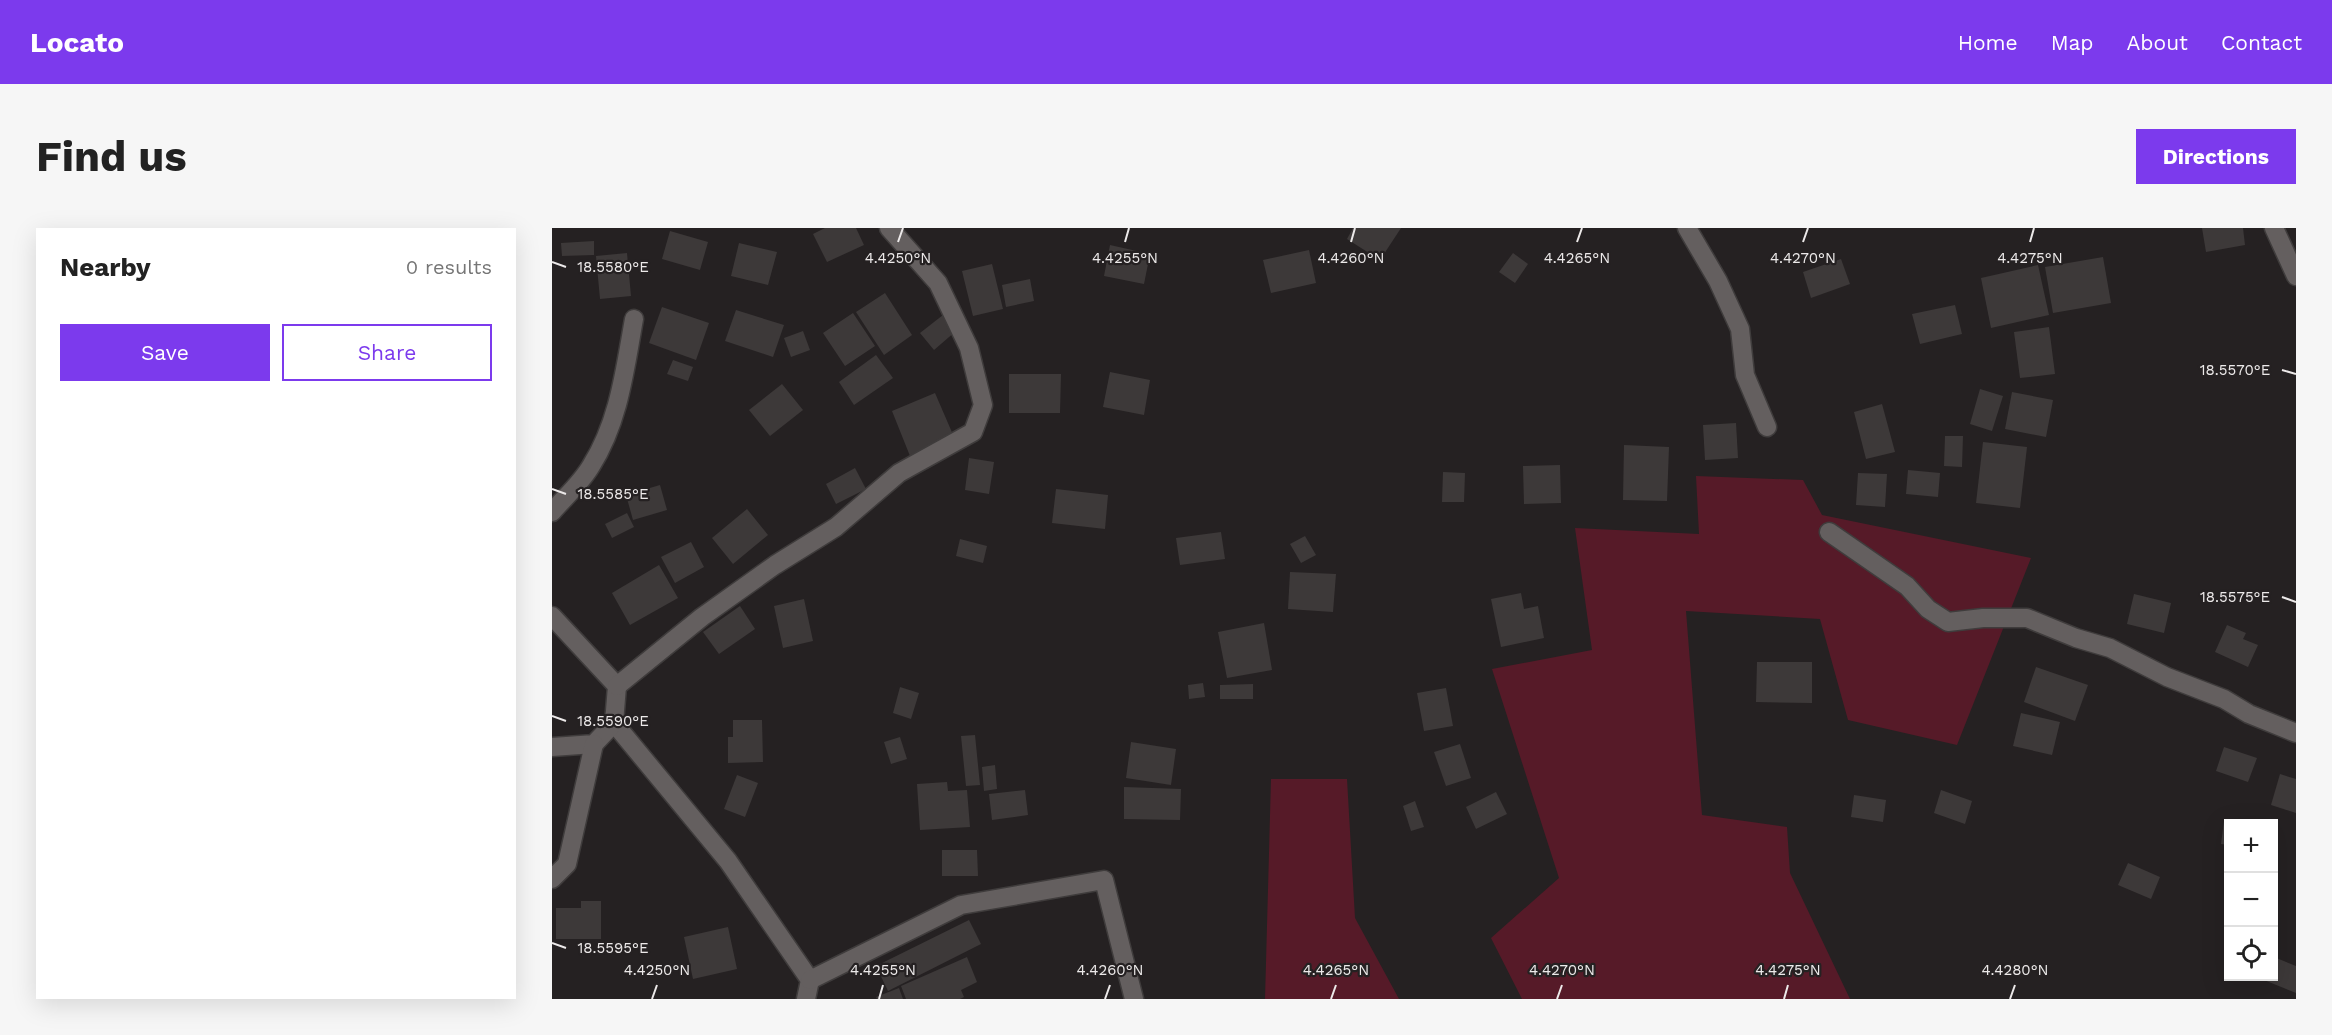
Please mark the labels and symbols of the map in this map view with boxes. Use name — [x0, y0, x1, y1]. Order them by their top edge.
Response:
text: 4.4250°N — [865, 249, 931, 267]
text: 4.4255°N — [1092, 249, 1158, 267]
text: 4.4260°N — [1317, 249, 1385, 267]
text: 4.4265°N — [1544, 249, 1610, 267]
text: 4.4270°N — [1770, 249, 1836, 267]
text: 4.4275°N — [1997, 249, 2063, 267]
text: 18.5580°E — [577, 258, 649, 276]
text: 18.5570°E — [2200, 361, 2270, 379]
text: 18.5585°E — [578, 485, 648, 503]
text: 18.5575°E — [2200, 588, 2270, 606]
text: 18.5590°E — [577, 712, 649, 730]
text: 18.5595°E — [578, 939, 649, 957]
text: 4.4250°N — [624, 961, 690, 979]
text: 4.4255°N — [850, 961, 916, 979]
text: 4.4260°N — [1076, 961, 1144, 979]
text: 4.4265°N — [1303, 961, 1369, 979]
text: 4.4270°N — [1529, 961, 1595, 979]
text: 4.4275°N — [1755, 961, 1821, 979]
text: 4.4280°N — [1981, 961, 2049, 979]

